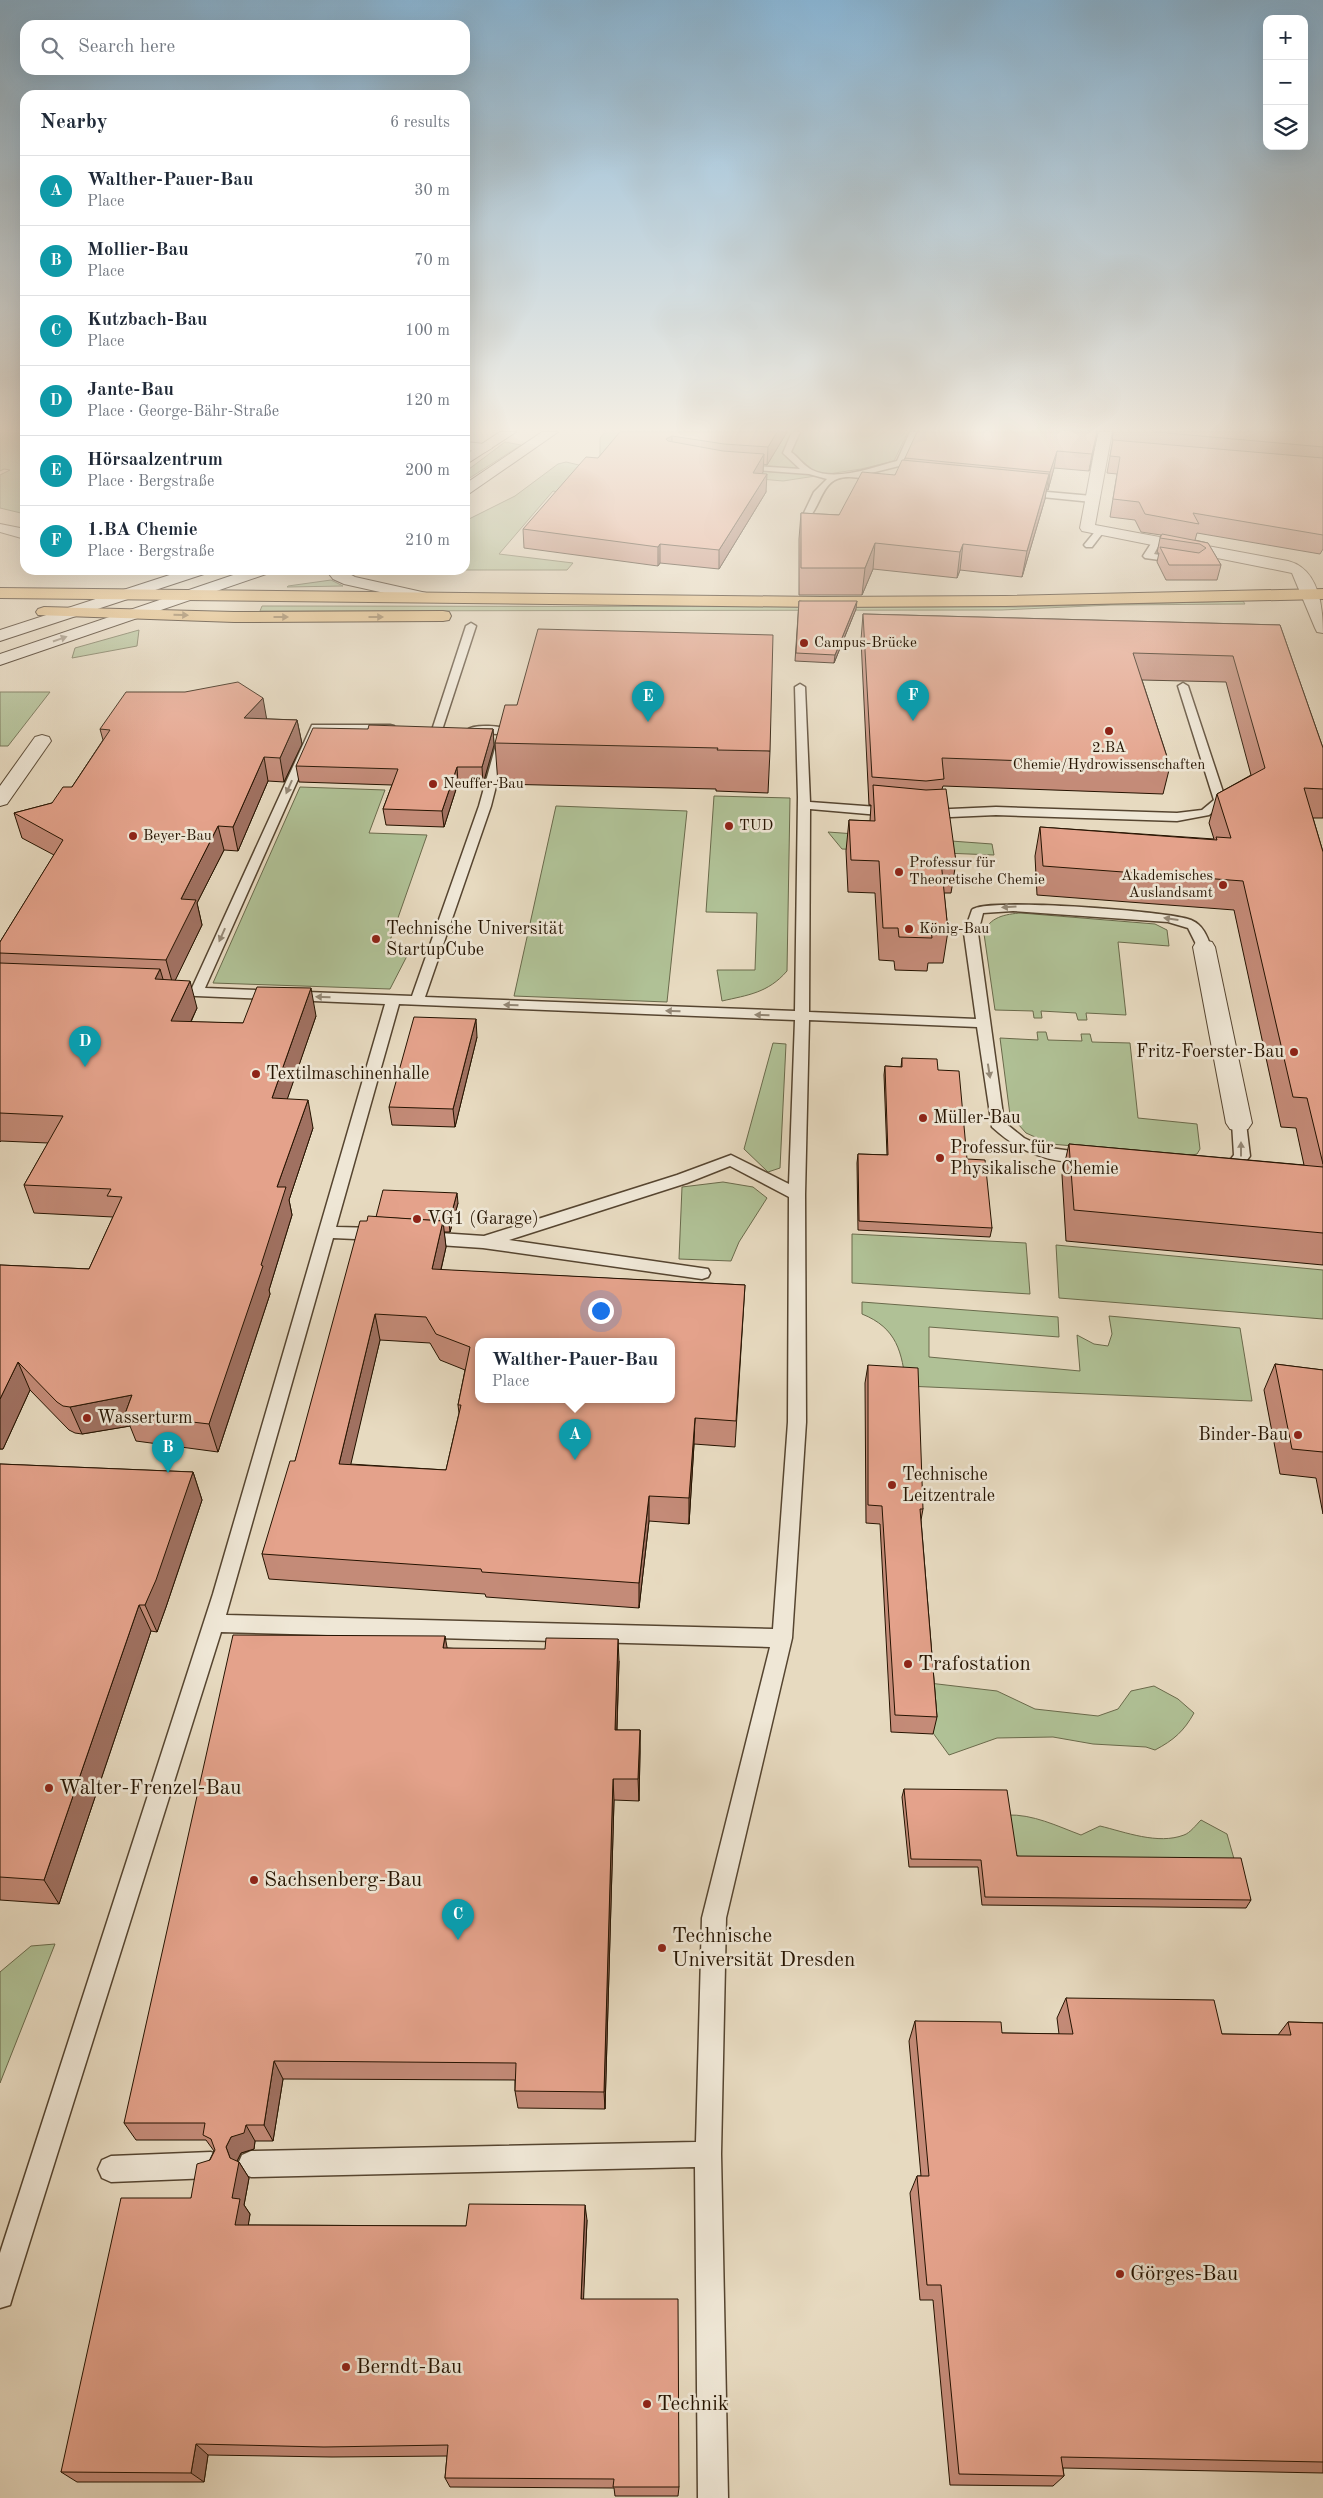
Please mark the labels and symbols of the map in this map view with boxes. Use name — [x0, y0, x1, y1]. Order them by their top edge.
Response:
one-way arrow — [173, 612, 189, 620]
one-way arrow — [273, 613, 289, 621]
one-way arrow — [368, 613, 384, 621]
one-way arrow — [53, 635, 68, 643]
place label: Campus-Brücke — [814, 636, 917, 651]
marker: Campus-Brücke — [798, 637, 810, 649]
pin: F — [897, 680, 929, 721]
pin: E — [632, 681, 664, 722]
marker: 2.BA Chemie/Hydrowissenschaften — [1103, 725, 1115, 737]
place label: 2.BA Chemie/Hydrowissenschaften — [1013, 741, 1205, 773]
place label: Neuffer-Bau — [443, 777, 524, 792]
marker: Neuffer-Bau — [427, 778, 439, 790]
one-way arrow — [284, 780, 292, 794]
place label: TUD — [739, 819, 773, 834]
marker: TUD — [723, 820, 735, 832]
place label: Beyer-Bau — [143, 829, 212, 844]
marker: Beyer-Bau — [127, 830, 139, 842]
place label: Professur für Theoretische Chemie — [909, 856, 1045, 888]
marker: Professur für Theoretische Chemie — [893, 866, 905, 878]
place label: Akademisches Auslandsamt — [1121, 869, 1213, 901]
marker: Akademisches Auslandsamt — [1217, 879, 1229, 891]
one-way arrow — [1001, 904, 1017, 912]
one-way arrow — [1163, 915, 1179, 923]
place label: Technische Universität StartupCube — [386, 920, 564, 959]
place label: König-Bau — [919, 922, 989, 937]
marker: König-Bau — [903, 923, 915, 935]
one-way arrow — [218, 928, 226, 942]
marker: Technische Universität StartupCube — [370, 933, 382, 945]
one-way arrow — [315, 993, 331, 1001]
one-way arrow — [502, 1000, 518, 1008]
one-way arrow — [665, 1007, 681, 1015]
one-way arrow — [754, 1010, 770, 1018]
pin: D — [69, 1026, 101, 1067]
place label: Fritz-Foerster-Bau — [1136, 1043, 1284, 1061]
marker: Fritz-Foerster-Bau — [1288, 1046, 1300, 1058]
one-way arrow — [985, 1063, 993, 1079]
place label: Textilmaschinenhalle — [266, 1065, 429, 1083]
marker: Textilmaschinenhalle — [250, 1068, 262, 1080]
place label: Müller-Bau — [933, 1109, 1021, 1127]
marker: Müller-Bau — [917, 1112, 929, 1124]
place label: Professur für Physikalische Chemie — [950, 1139, 1119, 1178]
one-way arrow — [1237, 1140, 1245, 1156]
marker: Professur für Physikalische Chemie — [934, 1152, 946, 1164]
place label: VG1 (Garage) — [427, 1209, 539, 1228]
marker: VG1 (Garage) — [411, 1213, 423, 1225]
your location — [588, 1298, 614, 1324]
place label: Wasserturm — [97, 1409, 193, 1427]
marker: Wasserturm — [81, 1412, 93, 1424]
pin: A — [559, 1419, 591, 1460]
place label: Binder-Bau — [1198, 1426, 1288, 1444]
marker: Binder-Bau — [1292, 1429, 1304, 1441]
pin: B — [152, 1432, 184, 1473]
place label: Technische Leitzentrale — [902, 1466, 995, 1505]
marker: Technische Leitzentrale — [886, 1479, 898, 1491]
place label: Trafostation — [918, 1654, 1031, 1675]
marker: Trafostation — [902, 1658, 914, 1670]
place label: Walter-Frenzel-Bau — [59, 1778, 241, 1799]
marker: Walter-Frenzel-Bau — [43, 1782, 55, 1794]
place label: Sachsenberg-Bau — [264, 1870, 422, 1891]
marker: Sachsenberg-Bau — [248, 1874, 260, 1886]
pin: C — [442, 1899, 474, 1940]
place label: Technische Universität Dresden — [672, 1926, 855, 1971]
marker: Technische Universität Dresden — [656, 1942, 668, 1954]
place label: Görges-Bau — [1130, 2264, 1238, 2285]
marker: Görges-Bau — [1114, 2268, 1126, 2280]
place label: Berndt-Bau — [356, 2357, 462, 2378]
marker: Berndt-Bau — [340, 2361, 352, 2373]
place label: Technik — [657, 2394, 729, 2415]
marker: Technik — [641, 2398, 653, 2410]

